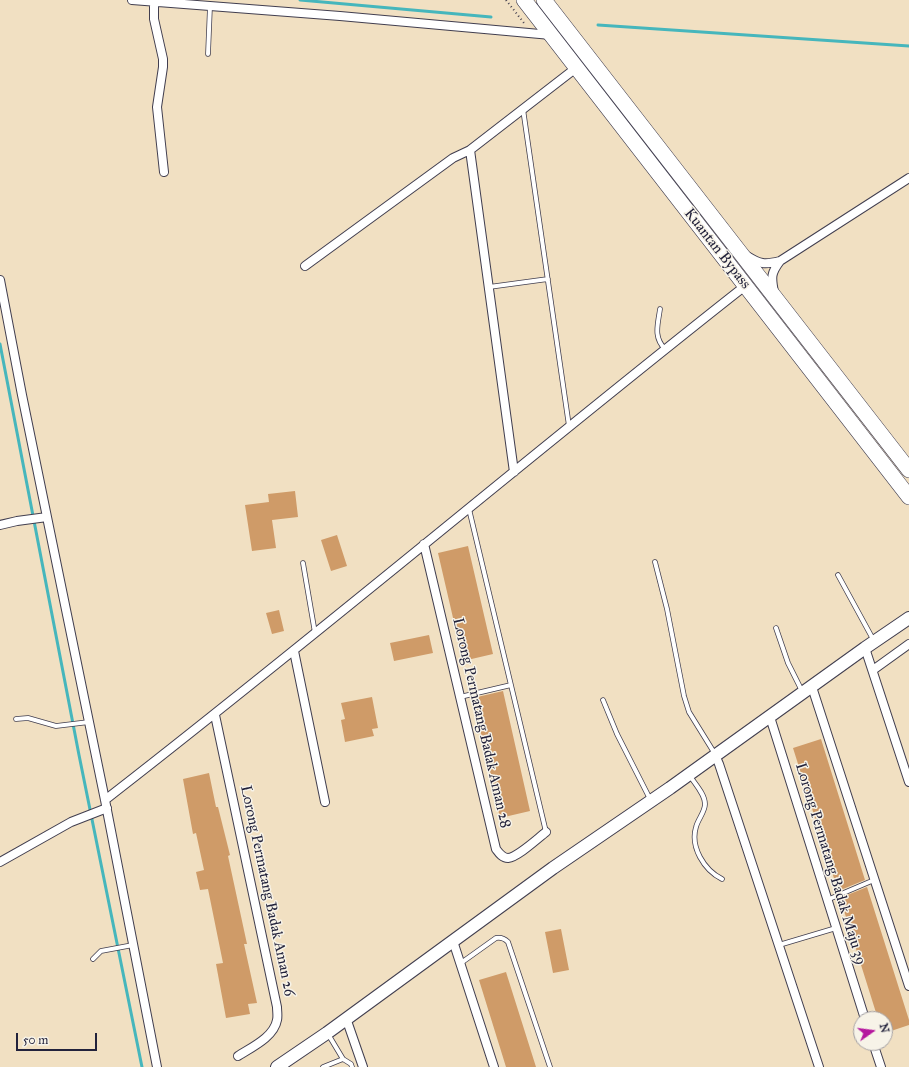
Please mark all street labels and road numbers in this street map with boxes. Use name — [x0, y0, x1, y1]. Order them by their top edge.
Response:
street label: Kuantan Bypass — [680, 205, 754, 293]
street label: Lorong Permatang Badak Aman 28 — [448, 616, 514, 830]
street label: Lorong Permatang Badak Maju 39 — [791, 761, 869, 967]
street label: Lorong Permatang Badak Aman 26 — [236, 784, 298, 998]

